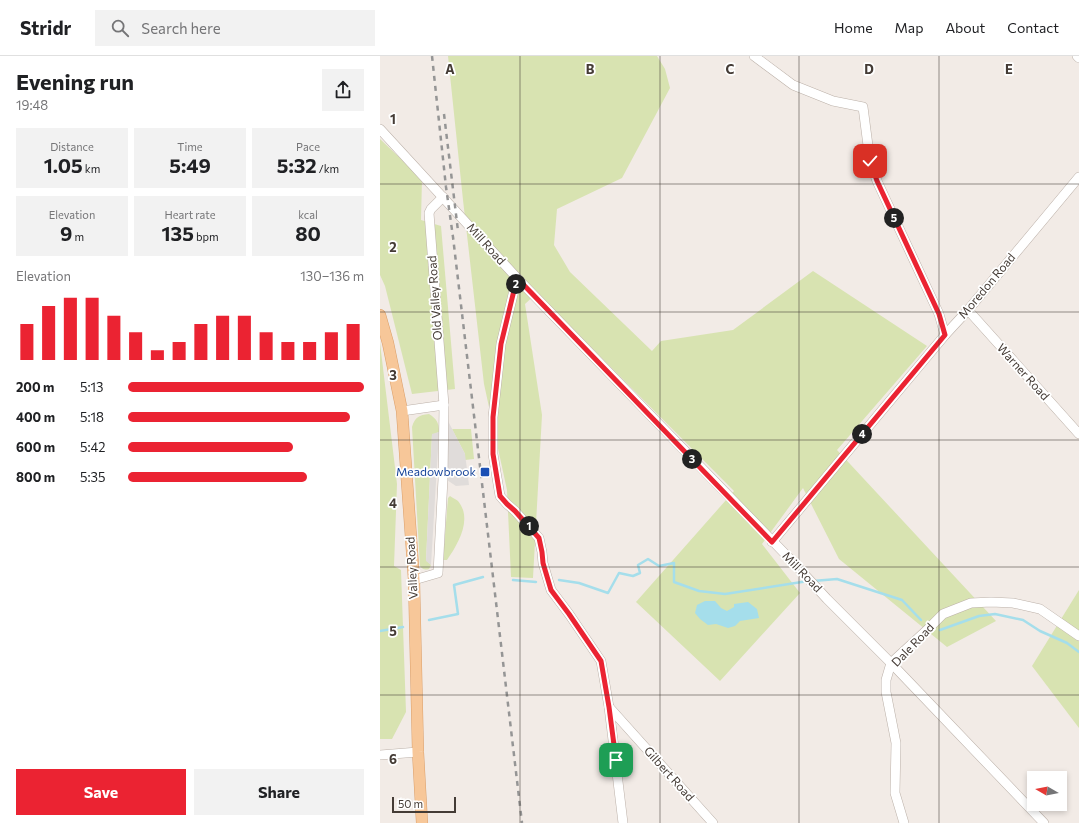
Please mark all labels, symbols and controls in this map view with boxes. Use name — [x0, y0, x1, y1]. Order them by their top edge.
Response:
search box — [95, 10, 375, 46]
text: Stridr — [20, 16, 71, 39]
icon: search — [109, 17, 131, 39]
text: Search here — [141, 19, 221, 37]
text: Home — [834, 19, 873, 36]
text: Map — [895, 19, 923, 36]
text: About — [945, 19, 985, 36]
text: Contact — [1007, 19, 1059, 36]
text: A — [445, 61, 455, 77]
text: B — [586, 61, 595, 77]
text: C — [726, 61, 735, 77]
text: D — [864, 61, 874, 77]
text: E — [1005, 61, 1013, 77]
text: Evening run — [16, 68, 134, 95]
button: share — [322, 69, 364, 111]
text: 19:48 — [16, 97, 48, 113]
text: 1 — [390, 111, 396, 127]
text: Distance — [50, 140, 94, 153]
text: Time — [177, 140, 203, 153]
text: Pace — [296, 140, 320, 153]
pin — [853, 144, 887, 178]
icon: check — [859, 150, 881, 172]
text: 1.05 — [44, 153, 83, 177]
text: 5:49 — [169, 153, 211, 177]
text: 5:32 — [277, 153, 317, 177]
text: km — [83, 162, 100, 175]
text: /km — [317, 162, 339, 175]
text: Elevation — [49, 208, 95, 221]
text: Heart rate — [164, 208, 216, 221]
text: kcal — [298, 208, 318, 221]
pin: 5 — [884, 208, 904, 228]
text: 5 — [891, 211, 897, 224]
street label: Mill Road — [464, 220, 509, 267]
text: 9 — [60, 221, 72, 245]
text: 135 — [161, 221, 194, 245]
text: 80 — [295, 221, 321, 245]
text: m — [72, 230, 84, 243]
text: bpm — [194, 230, 219, 243]
text: 2 — [389, 239, 397, 255]
street label: Moredon Road — [955, 250, 1018, 321]
street label: Old Valley Road — [424, 255, 444, 341]
text: Elevation — [16, 268, 71, 284]
text: 130–136 m — [300, 268, 364, 284]
pin: 2 — [506, 274, 526, 294]
text: 2 — [513, 277, 519, 290]
street label: Warner Road — [995, 340, 1053, 402]
text: 3 — [389, 367, 397, 383]
text: 200 m — [16, 379, 54, 395]
text: 5:13 — [80, 379, 104, 395]
text: 400 m — [16, 409, 55, 425]
text: 5:18 — [80, 409, 104, 425]
pin: 4 — [852, 424, 872, 444]
text: 4 — [859, 427, 865, 440]
text: 600 m — [16, 439, 55, 455]
text: 5:42 — [80, 439, 105, 455]
pin: 3 — [682, 449, 702, 469]
text: 3 — [689, 452, 695, 465]
place label: Meadowbrook — [396, 464, 476, 478]
marker: Meadowbrook — [479, 466, 491, 478]
text: 800 m — [16, 469, 55, 485]
text: 5:35 — [80, 469, 105, 485]
text: 4 — [389, 495, 397, 511]
pin: 1 — [519, 516, 539, 536]
text: 1 — [527, 519, 531, 532]
street label: Valley Road — [402, 536, 420, 600]
street label: Mill Road — [780, 548, 826, 595]
street label: Dale Road — [888, 620, 936, 669]
text: 5 — [389, 623, 397, 639]
pin — [599, 743, 633, 777]
street label: Gilbert Road — [642, 743, 698, 803]
icon: arrive — [605, 749, 627, 771]
text: 6 — [389, 751, 397, 767]
button: Save — [16, 769, 186, 815]
button: Share — [194, 769, 364, 815]
north arrow — [1027, 771, 1067, 811]
map controls — [1027, 771, 1067, 811]
scale bar — [392, 795, 456, 814]
text: 50 m — [398, 797, 423, 810]

